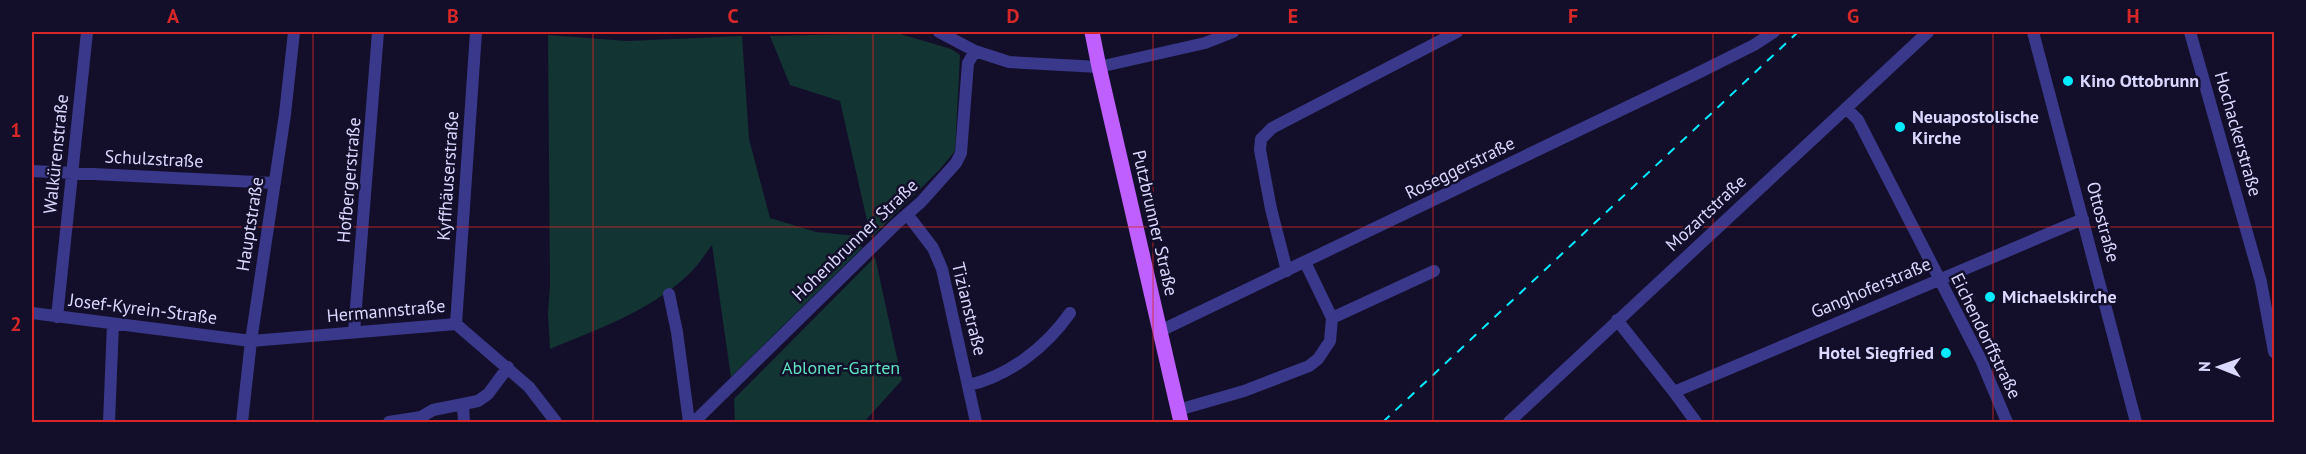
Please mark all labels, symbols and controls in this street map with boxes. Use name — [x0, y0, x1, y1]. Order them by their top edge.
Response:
text: A — [167, 3, 180, 29]
text: B — [447, 3, 459, 29]
text: C — [727, 3, 739, 29]
text: D — [1007, 3, 1020, 29]
text: E — [1288, 3, 1298, 29]
text: F — [1568, 3, 1578, 29]
text: G — [1847, 3, 1859, 29]
text: H — [2126, 3, 2140, 29]
place label: Kino Ottobrunn — [2080, 69, 2199, 92]
street label: Hochackerstraße — [2210, 69, 2267, 199]
marker: Kino Ottobrunn — [2061, 74, 2075, 88]
street label: Walkürenstraße — [38, 93, 73, 215]
place label: Neuapostolische Kirche — [1912, 105, 2039, 149]
street label: Kyffhäuserstraße — [432, 110, 463, 241]
street label: Hofbergerstraße — [332, 116, 365, 244]
text: 1 — [10, 117, 22, 143]
marker: Neuapostolische Kirche — [1893, 120, 1907, 134]
street label: Roseggerstraße — [1401, 131, 1518, 204]
street label: Schulzstraße — [104, 144, 204, 173]
street label: Putzbrunner Straße — [1128, 148, 1183, 298]
street label: Mozartstraße — [1661, 169, 1751, 256]
street label: Hohenbrunner Straße — [787, 174, 922, 306]
street label: Hauptstraße — [231, 175, 268, 273]
street label: Ottostraße — [2082, 179, 2125, 265]
street label: Ganghoferstraße — [1807, 252, 1934, 323]
street label: Tizianstraße — [947, 260, 992, 358]
street label: Eichendorffstraße — [1946, 269, 2027, 402]
place label: Michaelskirche — [2002, 285, 2117, 308]
street label: Josef-Kyrein-Straße — [67, 288, 218, 329]
marker: Michaelskirche — [1983, 290, 1997, 304]
street label: Hermannstraße — [326, 294, 446, 327]
text: 2 — [10, 311, 22, 337]
north arrow — [2189, 337, 2249, 397]
place label: Hotel Siegfried — [1819, 341, 1934, 364]
marker: Hotel Siegfried — [1939, 346, 1953, 360]
park label: Abloner-Garten — [782, 356, 900, 379]
text: N — [2194, 361, 2214, 372]

